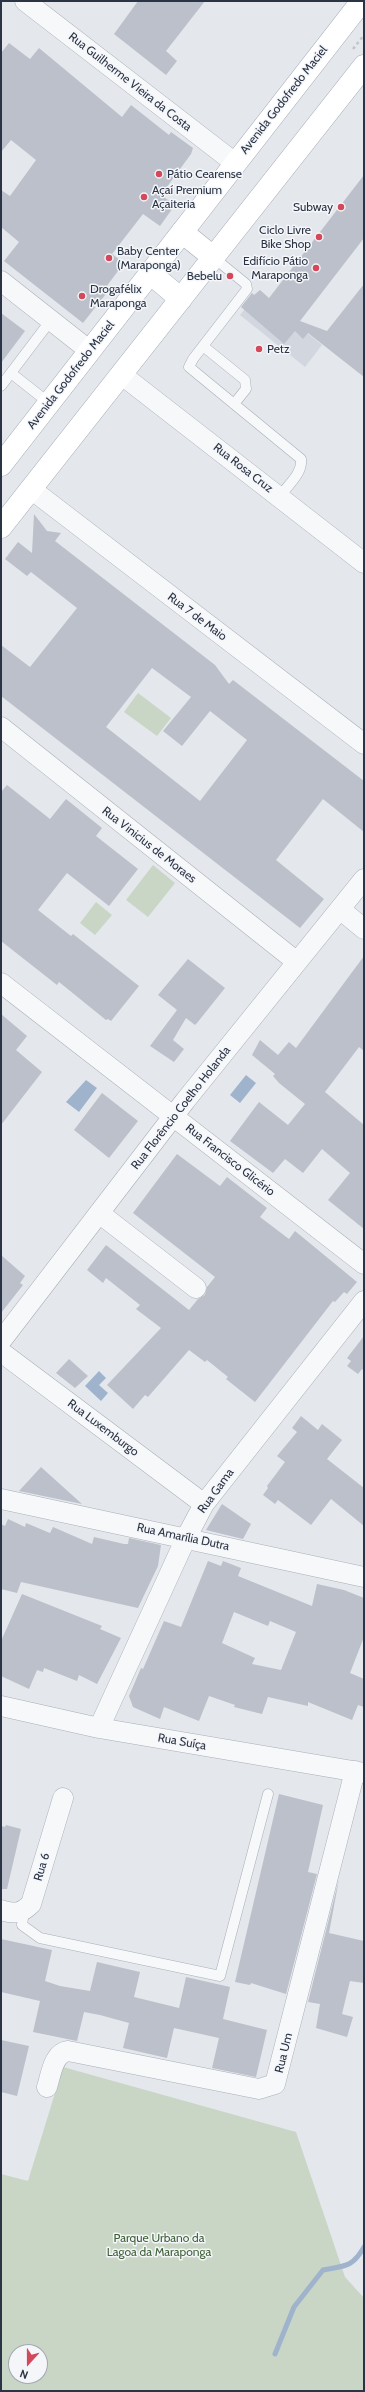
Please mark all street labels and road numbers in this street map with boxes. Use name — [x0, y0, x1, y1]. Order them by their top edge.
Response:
street label: Rua Guilherme Vieira da Costa — [66, 29, 194, 135]
street label: Avenida Godofredo Maciel — [237, 43, 331, 157]
street label: Avenida Godofredo Maciel — [24, 318, 118, 432]
street label: Rua Rosa Cruz — [210, 440, 276, 496]
street label: Rua 7 de Maio — [164, 590, 230, 644]
street label: Rua Vinicius de Moraes — [99, 804, 199, 886]
street label: Rua Florêncio Coelho Holanda — [128, 1043, 234, 1173]
street label: Rua Francisco Glicério — [183, 1121, 277, 1199]
street label: Rua Luxemburgo — [65, 1397, 141, 1459]
street label: Rua Gama — [195, 1466, 237, 1516]
street label: Rua Amarília Dutra — [135, 1520, 231, 1554]
street label: Rua Suíça — [157, 1731, 207, 1753]
street label: Rua 6 — [31, 1851, 53, 1883]
street label: Rua Um — [272, 2031, 296, 2075]

